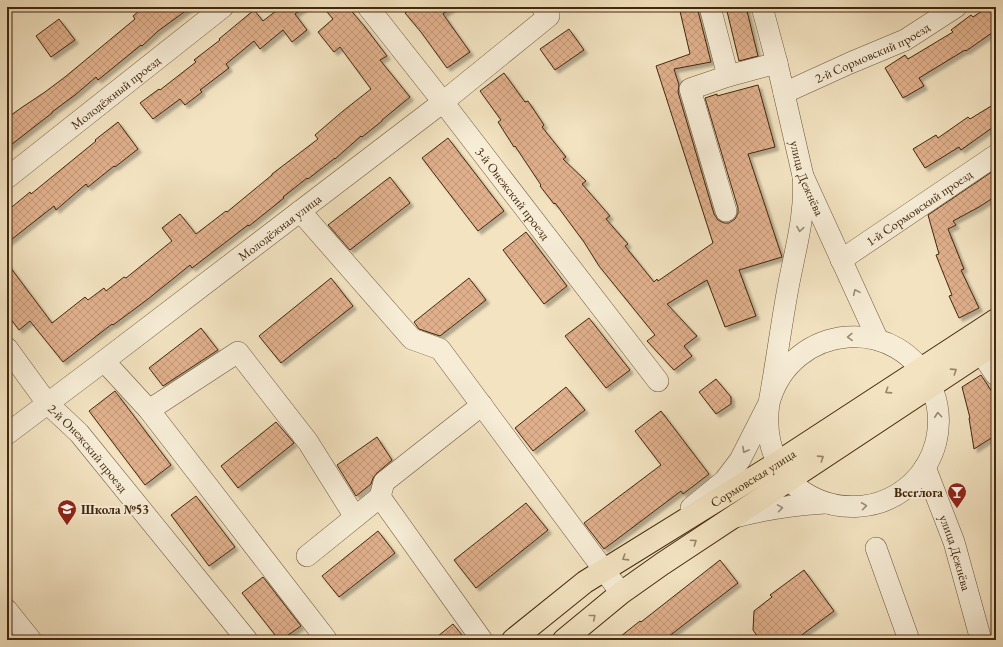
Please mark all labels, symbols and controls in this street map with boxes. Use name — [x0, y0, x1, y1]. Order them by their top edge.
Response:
street label: 2-й Сормовский проезд — [812, 18, 933, 86]
street label: Молодёжный проезд — [67, 52, 164, 133]
street label: улица Дежнёва — [787, 139, 829, 219]
street label: 3-й Онежский проезд — [472, 143, 554, 243]
street label: 1-й Сормовский проезд — [862, 165, 975, 249]
street label: Молодёжная улица — [234, 189, 325, 264]
one-way arrow — [796, 226, 805, 232]
one-way arrow — [853, 289, 861, 297]
one-way arrow — [847, 333, 853, 341]
one-way arrow — [950, 368, 957, 376]
one-way arrow — [886, 386, 893, 393]
street label: 2-й Онежский проезд — [44, 400, 132, 496]
one-way arrow — [933, 412, 942, 418]
street label: Сормовская улица — [707, 444, 799, 511]
one-way arrow — [742, 446, 749, 453]
one-way arrow — [817, 456, 824, 463]
bar icon: Beerлога — [946, 481, 968, 509]
place label: Beerлога — [894, 484, 943, 501]
school or university icon: Школа №53 — [56, 498, 78, 526]
place label: Школа №53 — [81, 501, 149, 518]
one-way arrow — [861, 502, 867, 511]
one-way arrow — [777, 504, 783, 513]
street label: улица Дежнёва — [936, 512, 976, 593]
one-way arrow — [690, 539, 697, 547]
one-way arrow — [622, 553, 629, 560]
one-way arrow — [588, 614, 595, 621]

